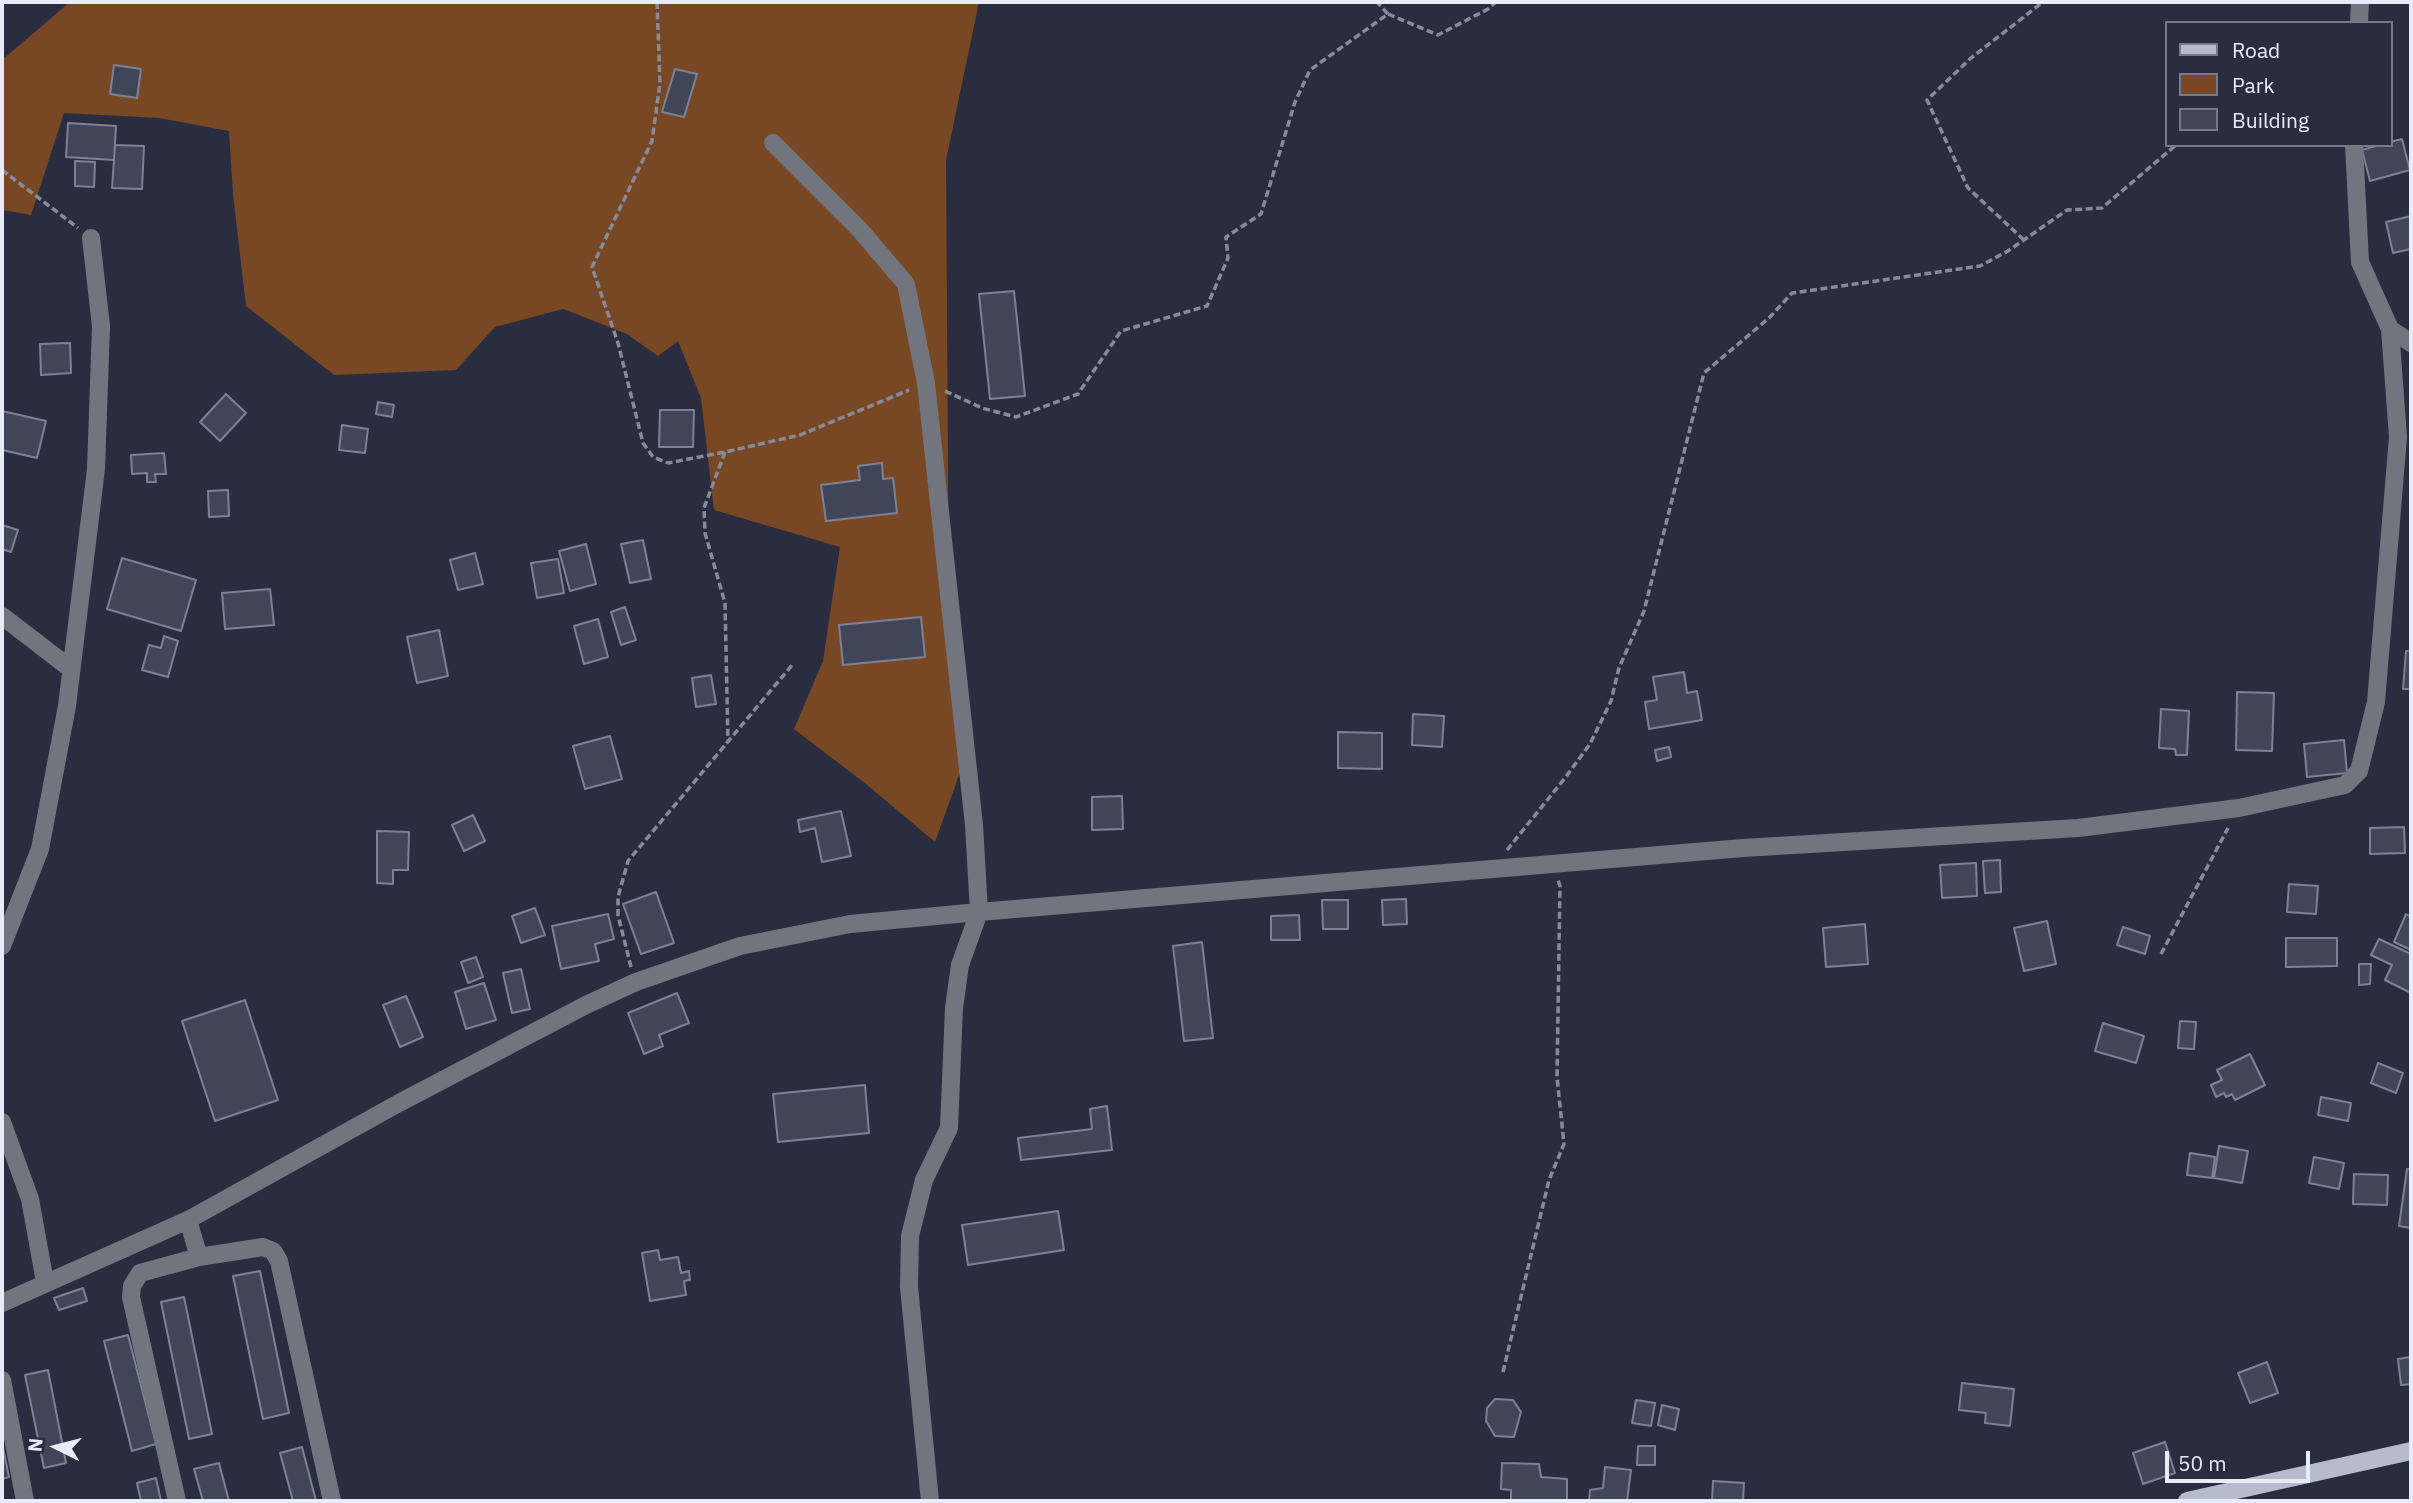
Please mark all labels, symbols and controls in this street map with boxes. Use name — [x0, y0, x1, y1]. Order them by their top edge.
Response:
legend — [2164, 21, 2392, 147]
text: Road — [2232, 36, 2280, 64]
text: Park — [2232, 71, 2275, 99]
text: Building — [2232, 106, 2309, 134]
north arrow — [21, 1412, 91, 1482]
scale bar — [2168, 1436, 2313, 1480]
text: N — [22, 1437, 48, 1453]
text: 50 m — [2178, 1449, 2227, 1477]

